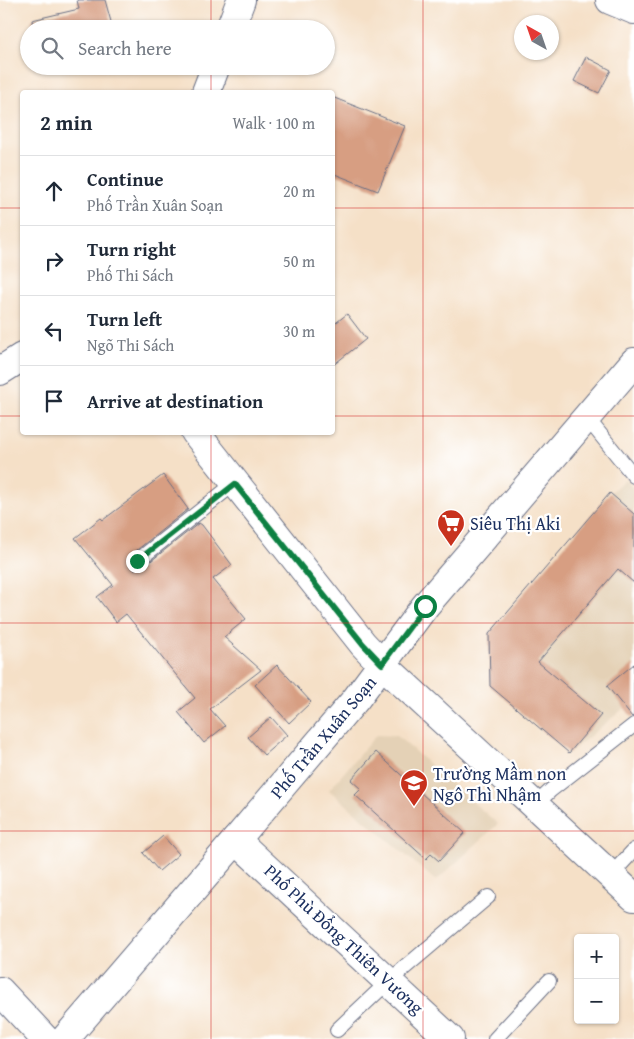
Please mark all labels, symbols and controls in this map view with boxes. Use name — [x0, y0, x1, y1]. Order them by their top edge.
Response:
north arrow — [514, 15, 559, 60]
search box — [20, 20, 335, 75]
icon: search — [38, 34, 66, 62]
text: Search here — [78, 34, 172, 62]
text: 2 min — [40, 107, 92, 138]
text: Walk · 100 m — [232, 111, 315, 135]
text: Continue — [87, 165, 164, 193]
icon: ahead — [40, 177, 68, 205]
text: 20 m — [283, 179, 315, 203]
text: Phố Trần Xuân Soạn — [87, 193, 223, 217]
text: Turn right — [87, 235, 176, 263]
icon: right — [40, 247, 68, 275]
text: 50 m — [283, 249, 315, 273]
text: Phố Thi Sách — [87, 263, 173, 287]
text: Turn left — [87, 305, 162, 333]
icon: left — [40, 317, 68, 345]
text: 30 m — [283, 319, 315, 343]
text: Ngõ Thi Sách — [87, 333, 174, 357]
icon: arrive — [40, 387, 68, 415]
text: Arrive at destination — [87, 387, 263, 415]
supermarket icon: Siêu Thị Aki — [436, 508, 466, 547]
place label: Siêu Thị Aki — [470, 510, 560, 537]
route end — [126, 550, 149, 573]
route start — [414, 595, 437, 618]
street label: Phố Trần Xuân Soạn — [263, 670, 383, 804]
place label: Trường Mầm non Ngô Thì Nhậm — [433, 760, 566, 808]
school or university icon: Trường Mầm non Ngô Thì Nhậm — [399, 768, 429, 807]
street label: Phố Phù Đổng Thiên Vương — [258, 858, 430, 1020]
map controls — [574, 934, 619, 1024]
button: + — [574, 934, 619, 979]
button: − — [574, 979, 619, 1024]

